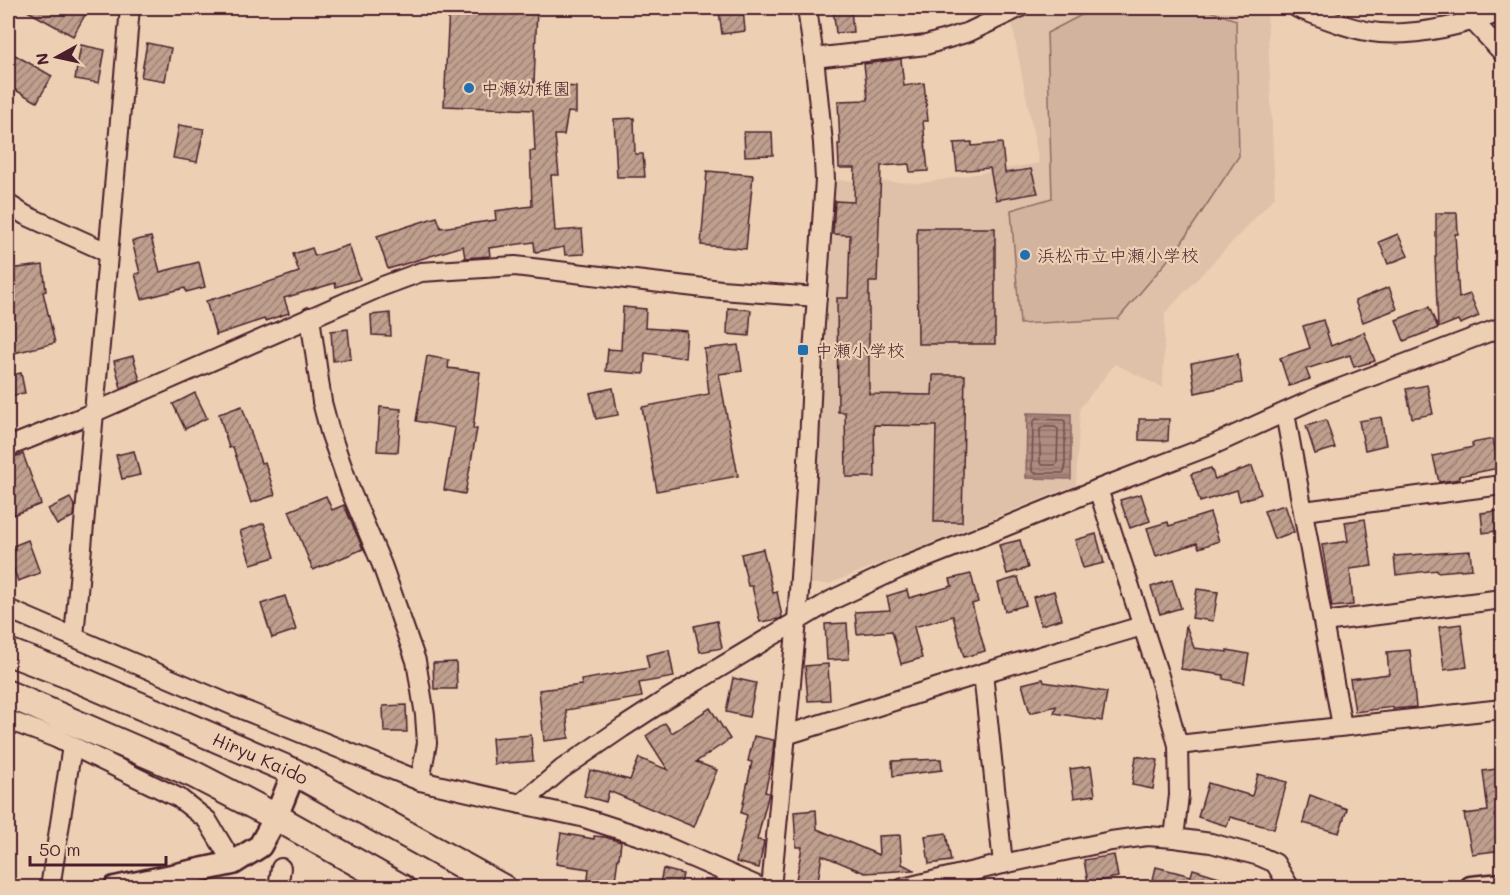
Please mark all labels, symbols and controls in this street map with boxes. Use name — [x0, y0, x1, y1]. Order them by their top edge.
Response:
north arrow — [27, 27, 87, 87]
text: N — [30, 52, 53, 67]
place label: 中瀬幼稚園 — [481, 76, 571, 100]
marker: 中瀬幼稚園 — [462, 81, 476, 95]
place label: 浜松市立中瀬小学校 — [1037, 243, 1199, 267]
marker: 浜松市立中瀬小学校 — [1018, 248, 1032, 262]
place label: 中瀬小学校 — [815, 338, 905, 362]
marker: 中瀬小学校 — [796, 343, 810, 357]
street label: Hiryu Kaido — [209, 726, 313, 790]
scale bar — [30, 829, 166, 867]
text: 50 m — [39, 837, 81, 861]

